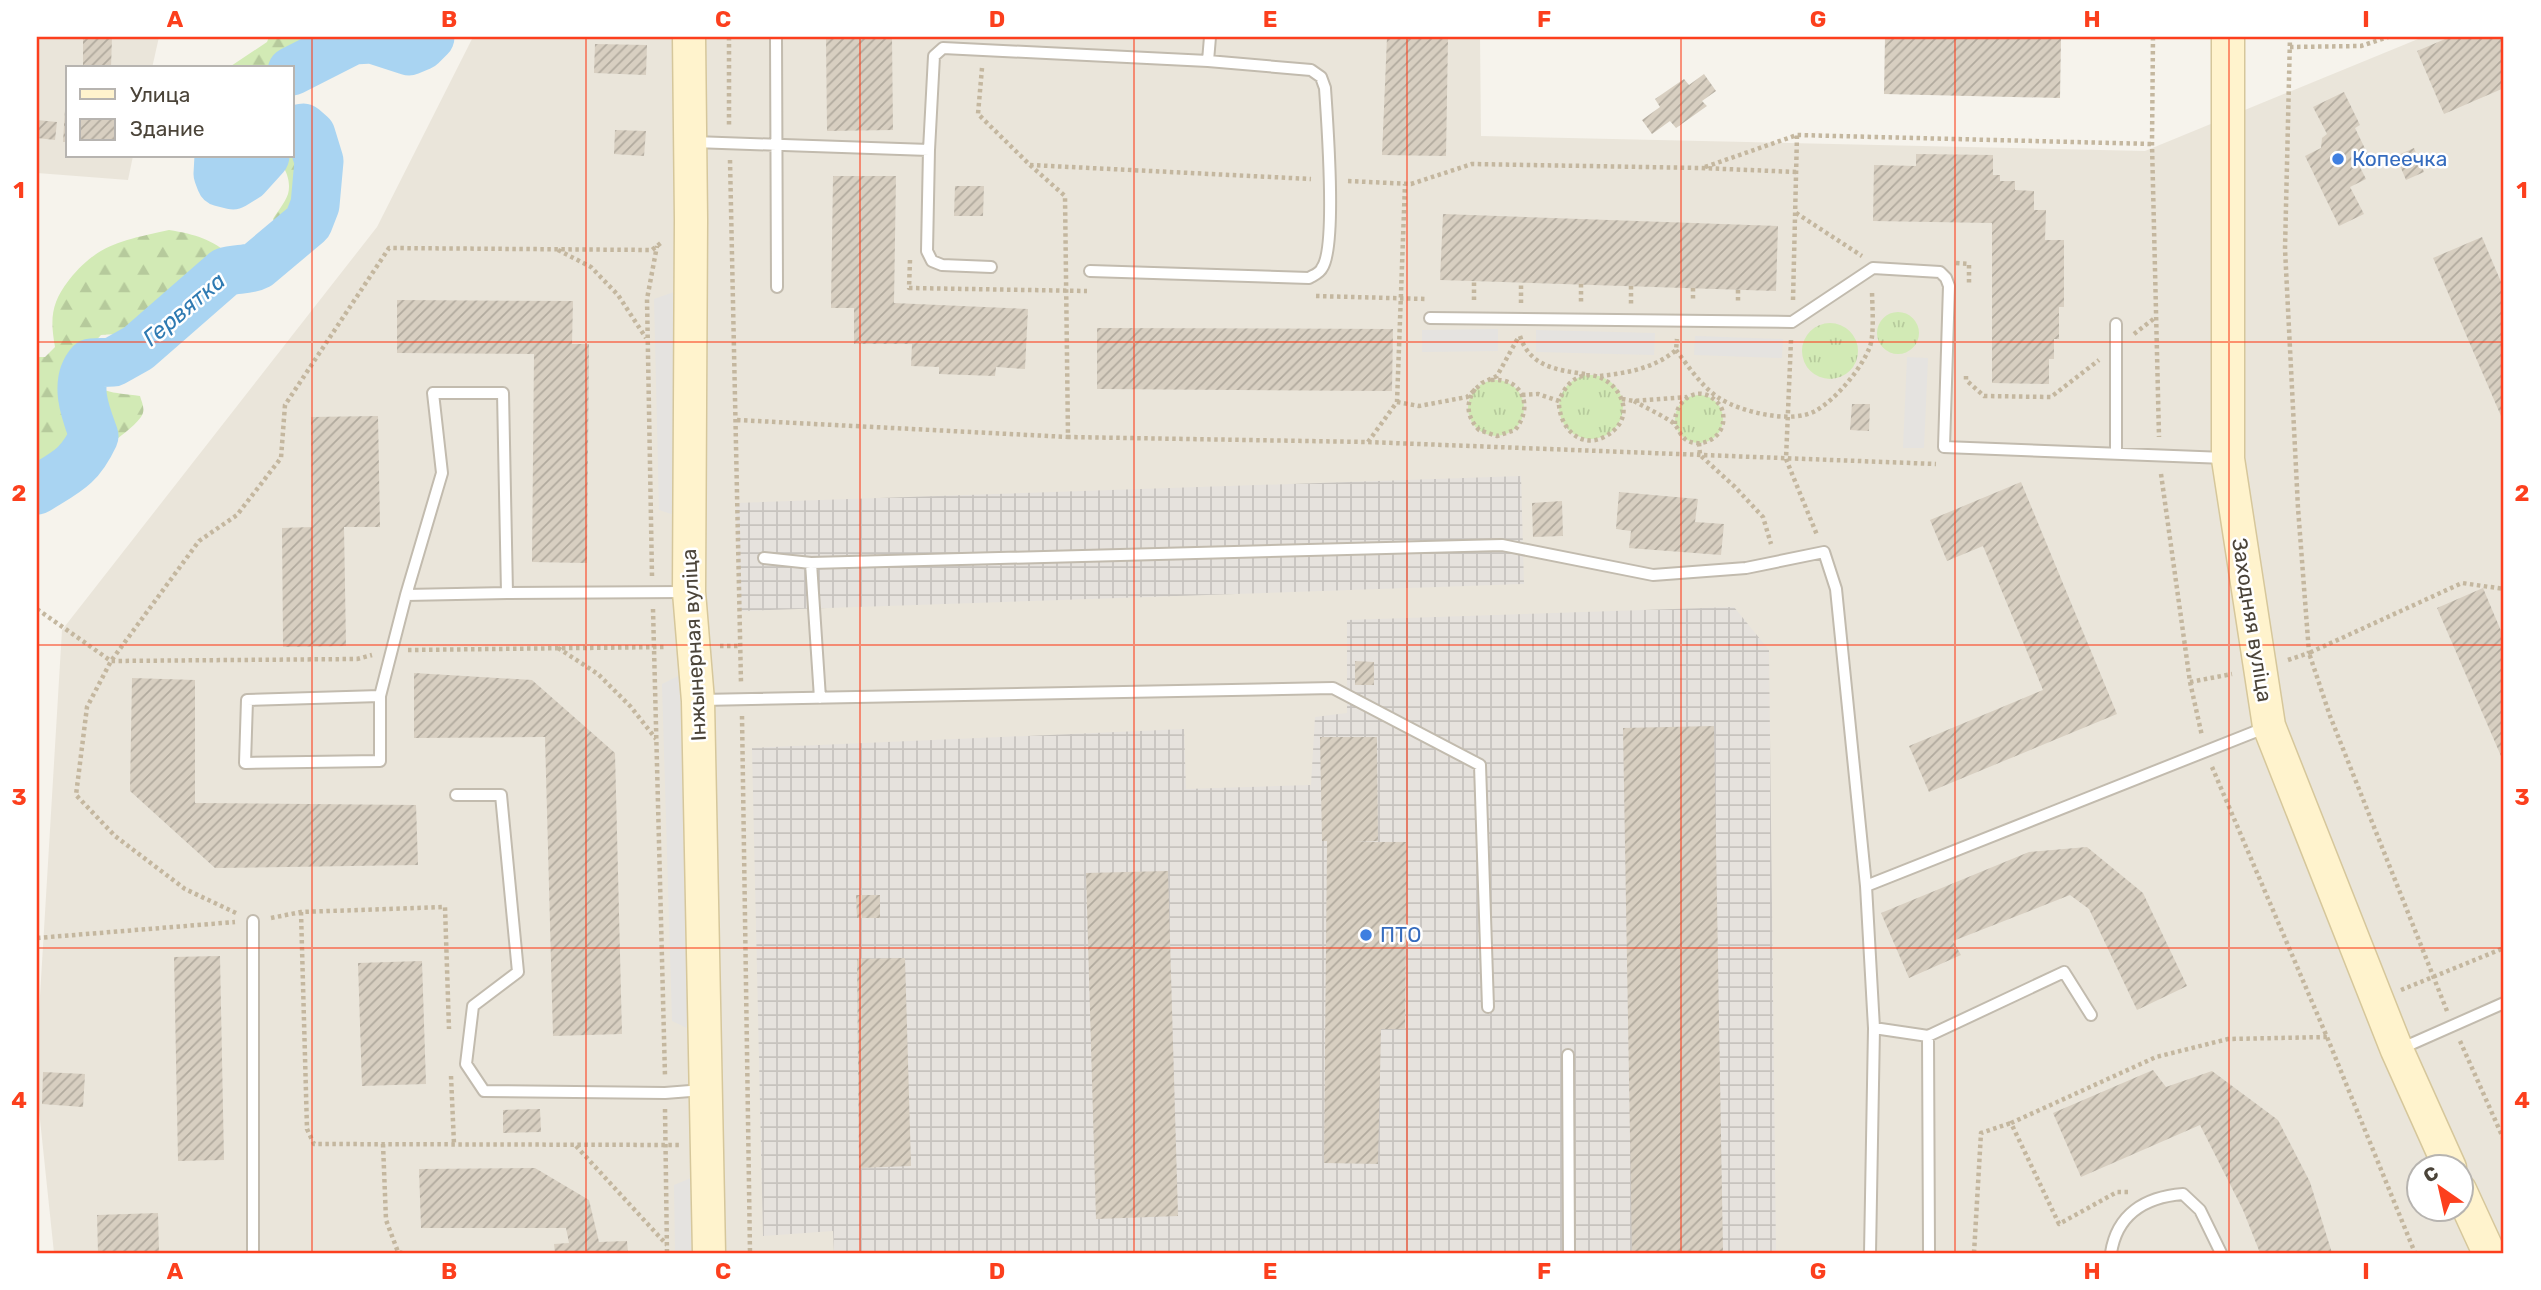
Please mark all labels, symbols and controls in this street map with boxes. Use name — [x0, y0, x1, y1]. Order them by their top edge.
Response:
text: A — [167, 5, 184, 33]
text: B — [441, 5, 457, 33]
text: C — [715, 5, 731, 33]
text: D — [989, 5, 1005, 33]
text: E — [1263, 5, 1277, 33]
text: F — [1537, 5, 1551, 33]
text: G — [1810, 5, 1826, 33]
text: H — [2083, 5, 2101, 33]
text: I — [2362, 5, 2370, 33]
legend — [66, 66, 294, 158]
text: Улица — [130, 82, 190, 107]
text: Здание — [130, 116, 205, 141]
place label: Копеечка — [2352, 146, 2447, 171]
marker: Копеечка — [2330, 151, 2346, 167]
text: 1 — [13, 176, 25, 204]
text: 1 — [2516, 176, 2528, 204]
water label: Гервятка — [137, 266, 231, 352]
text: 2 — [12, 479, 26, 507]
text: 2 — [2515, 479, 2529, 507]
street label: Заходняя вуліца — [2227, 536, 2278, 704]
street label: Інжынерная вуліца — [676, 548, 711, 742]
text: 3 — [11, 783, 27, 811]
text: 3 — [2514, 783, 2530, 811]
place label: ПТО — [1380, 922, 1421, 947]
marker: ПТО — [1358, 927, 1374, 943]
text: 4 — [11, 1086, 27, 1114]
text: 4 — [2514, 1086, 2530, 1114]
north arrow — [2404, 1154, 2474, 1224]
text: С — [2419, 1161, 2443, 1188]
text: A — [167, 1257, 184, 1285]
text: B — [441, 1257, 457, 1285]
text: C — [715, 1257, 731, 1285]
text: D — [989, 1257, 1005, 1285]
text: E — [1263, 1257, 1277, 1285]
text: F — [1537, 1257, 1551, 1285]
text: G — [1810, 1257, 1826, 1285]
text: H — [2083, 1257, 2101, 1285]
text: I — [2362, 1257, 2370, 1285]

